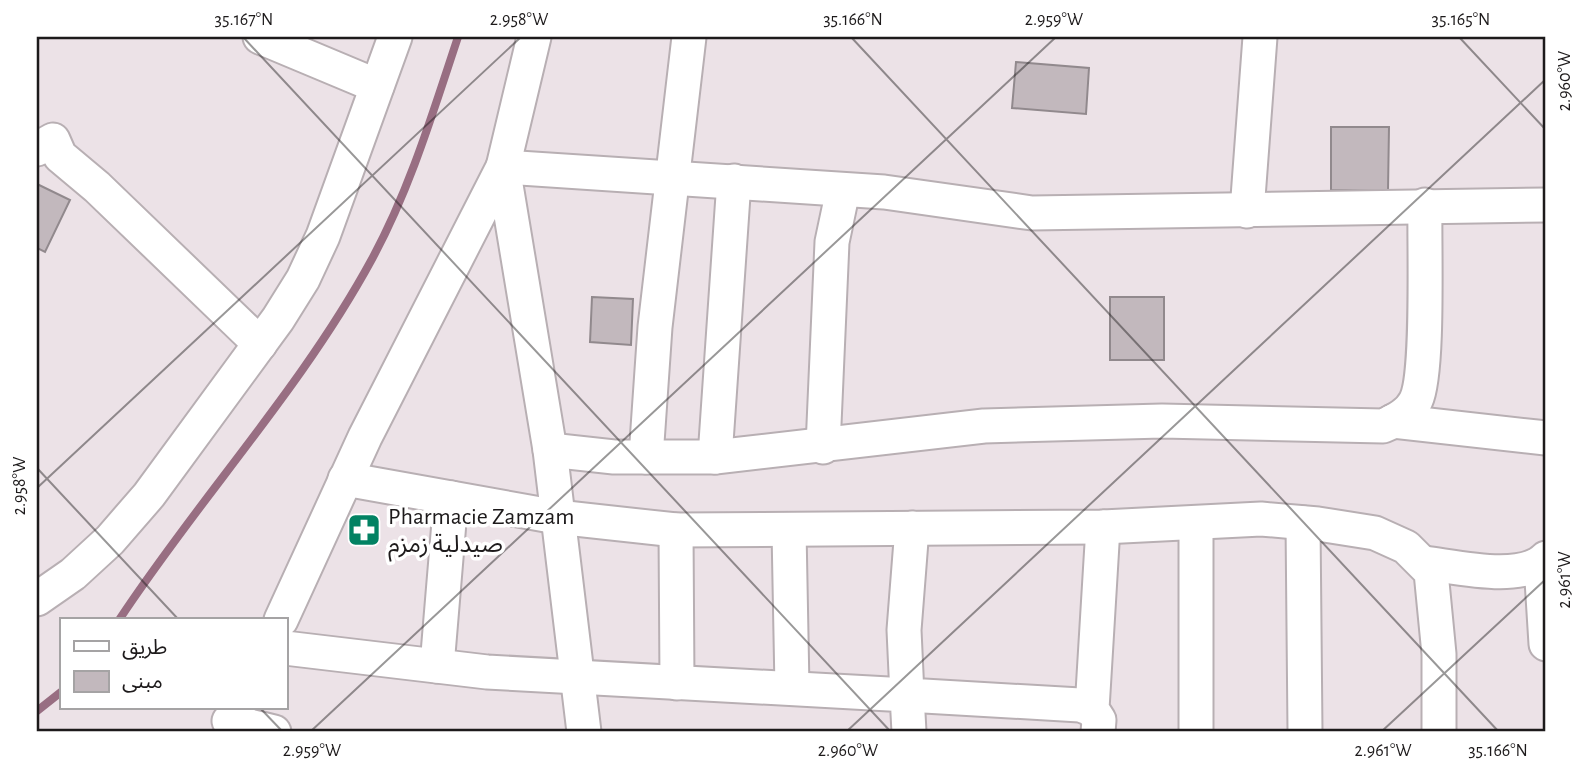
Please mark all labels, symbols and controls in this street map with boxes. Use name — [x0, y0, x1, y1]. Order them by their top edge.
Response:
text: 35.167°N — [215, 11, 273, 29]
text: 2.958°W — [490, 11, 548, 29]
text: 35.166°N — [823, 11, 883, 29]
text: 2.959°W — [1025, 11, 1083, 29]
text: 35.165°N — [1432, 11, 1490, 29]
text: 2.960°W — [1556, 51, 1574, 111]
text: 2.958°W — [11, 457, 29, 515]
place label: Pharmacie Zamzam صيدلية زمزم — [388, 505, 575, 562]
pharmacy icon: Pharmacie Zamzam صيدلية زمزم — [345, 511, 383, 549]
text: 2.961°W — [1556, 551, 1574, 609]
legend — [60, 618, 287, 710]
text: طريق — [122, 637, 167, 660]
text: مبنى — [122, 671, 163, 693]
text: 2.959°W — [283, 742, 341, 760]
text: 2.960°W — [818, 742, 878, 760]
text: 2.961°W — [1354, 742, 1412, 760]
text: 35.166°N — [1468, 742, 1528, 760]

